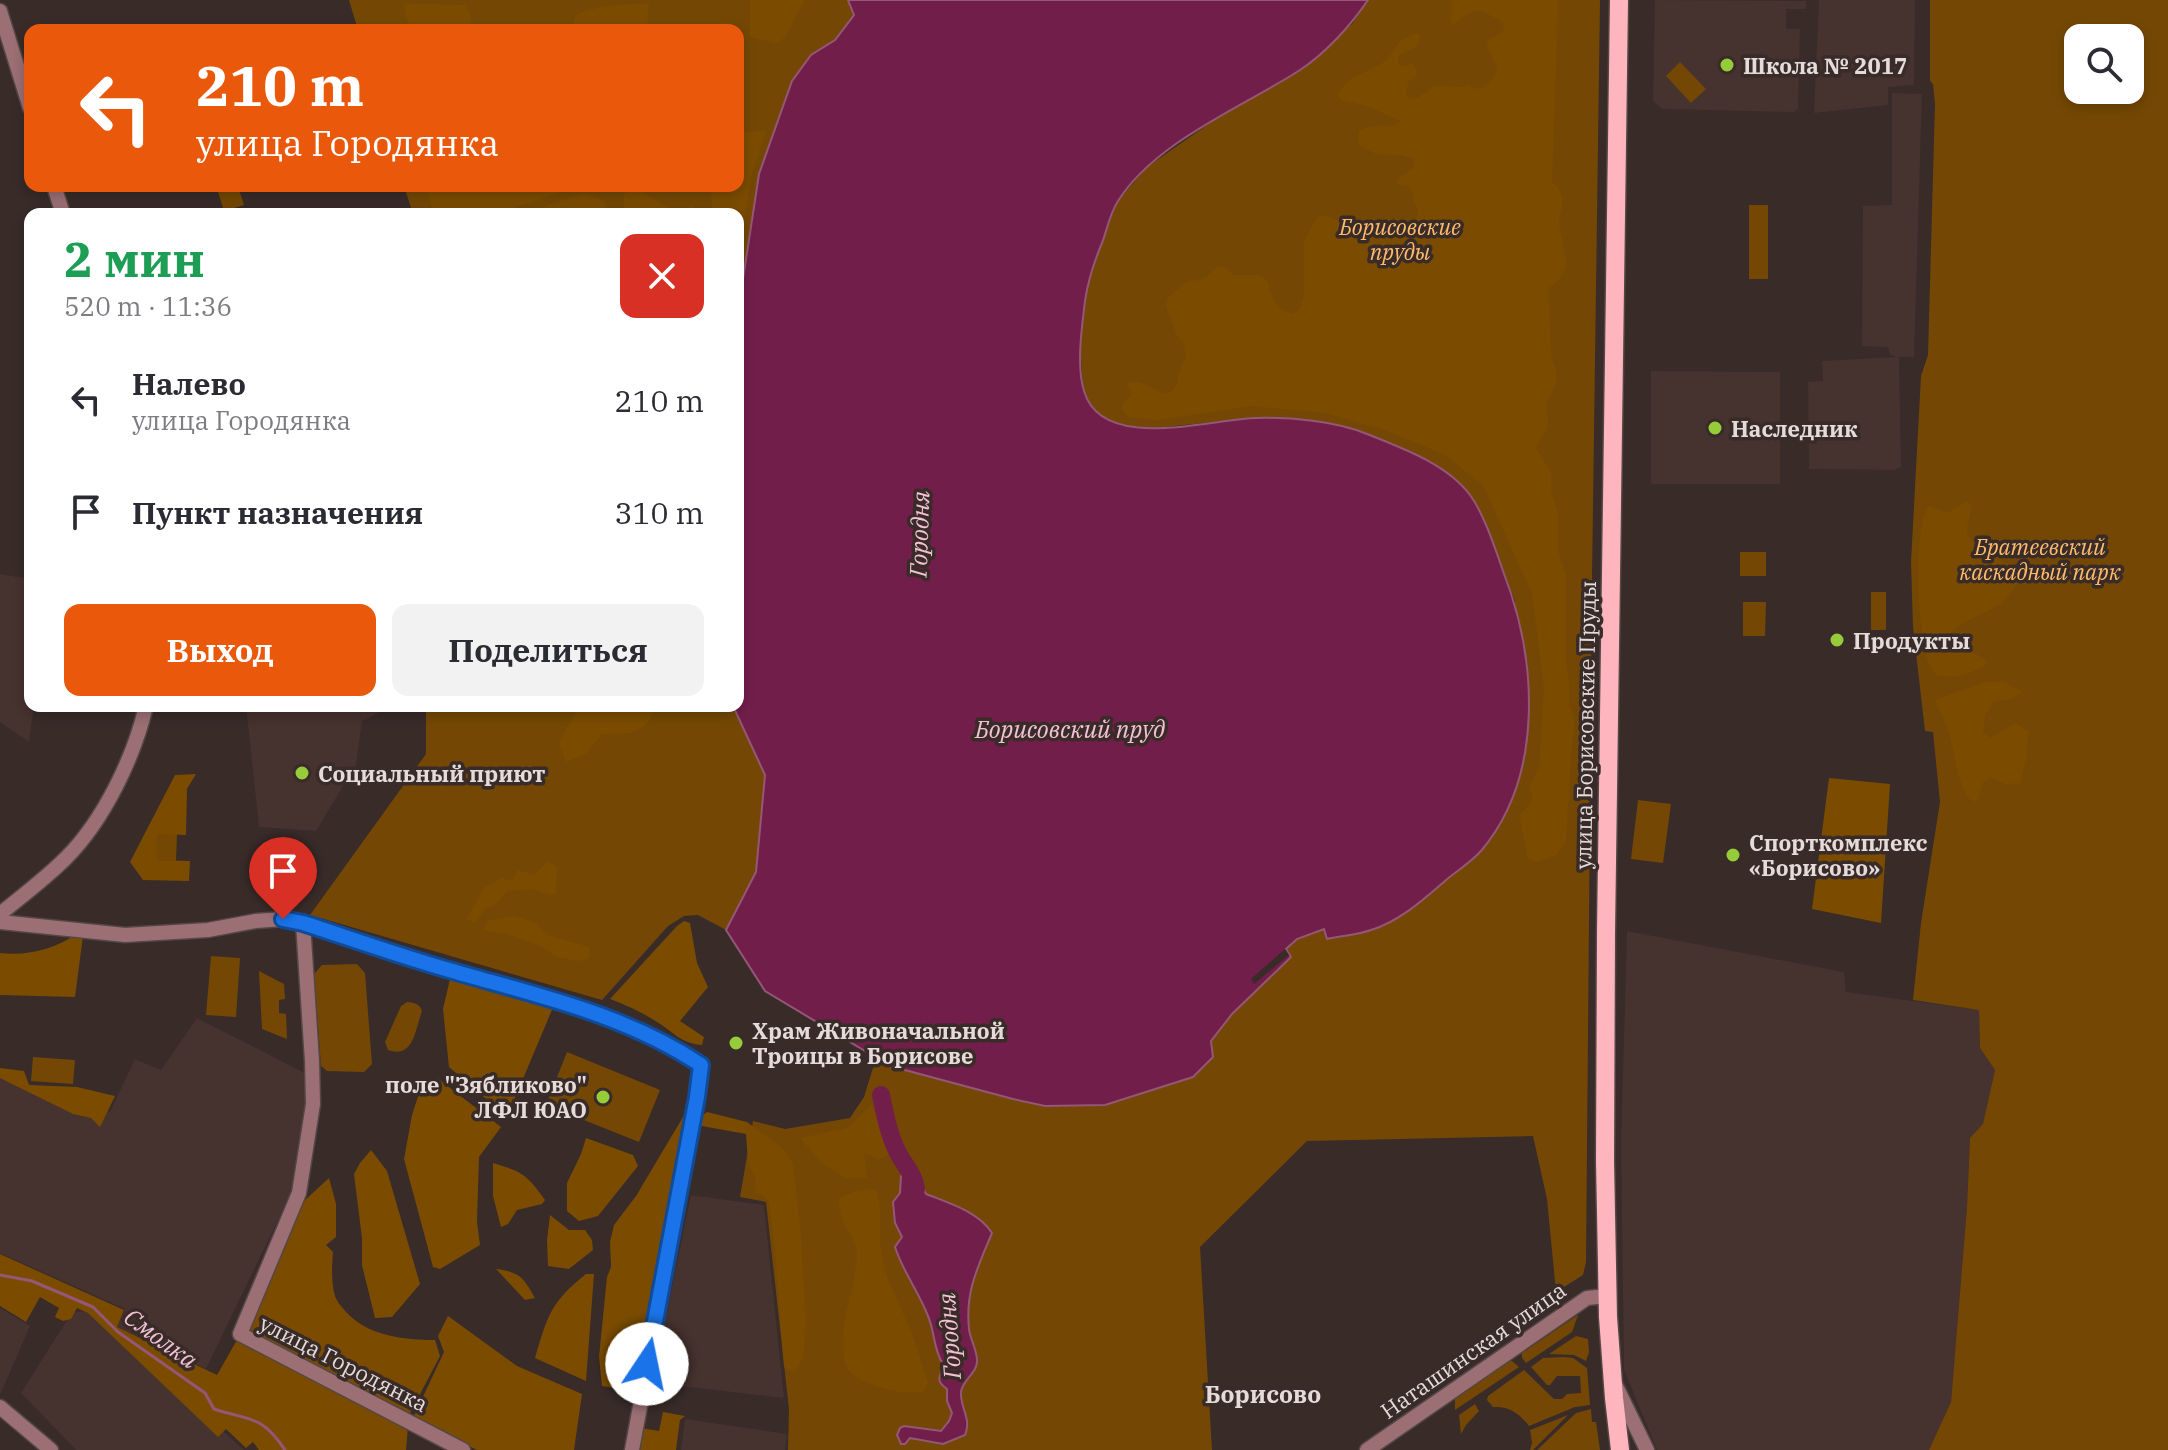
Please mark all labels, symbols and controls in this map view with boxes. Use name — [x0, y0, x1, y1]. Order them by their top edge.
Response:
map controls — [2064, 24, 2144, 104]
button: search — [2064, 24, 2144, 104]
text: 210 m — [196, 49, 364, 121]
place label: Школа № 2017 — [1743, 51, 1907, 80]
icon: left — [64, 56, 168, 160]
marker: Школа № 2017 — [1718, 56, 1736, 74]
text: улица Городянка — [196, 119, 499, 166]
park label: Борисовские пруды — [1338, 212, 1461, 266]
text: 2 мин — [64, 228, 205, 290]
button: close — [620, 234, 704, 318]
text: 520 m · 11:36 — [64, 289, 232, 323]
text: Налево — [132, 364, 246, 403]
icon: left — [64, 378, 108, 422]
text: 210 m — [614, 381, 704, 420]
text: улица Городянка — [132, 403, 351, 437]
place label: Наследник — [1731, 414, 1858, 443]
marker: Наследник — [1706, 419, 1724, 437]
icon: arrive — [64, 490, 108, 534]
water label: Городня — [901, 490, 937, 579]
text: Пункт назначения — [132, 493, 423, 532]
text: 310 m — [614, 493, 704, 532]
park label: Братеевский каскадный парк — [1959, 532, 2122, 586]
street label: улица Борисовские Пруды — [1568, 580, 1602, 870]
button: Выход — [64, 604, 376, 696]
button: Поделиться — [392, 604, 704, 696]
place label: Продукты — [1853, 626, 1970, 655]
marker: Продукты — [1828, 631, 1846, 649]
water label: Борисовский пруд — [974, 713, 1165, 745]
place label: Социальный приют — [318, 759, 546, 788]
marker: Социальный приют — [293, 764, 311, 782]
place label: Спорткомплекс «Борисово» — [1749, 828, 1928, 882]
pin — [249, 837, 317, 919]
marker: Спорткомплекс «Борисово» — [1724, 846, 1742, 864]
icon: arrive — [261, 849, 305, 893]
place label: Храм Живоначальной Троицы в Борисове — [752, 1016, 1005, 1070]
marker: Храм Живоначальной Троицы в Борисове — [727, 1034, 745, 1052]
place label: поле "Зябликово" ЛФЛ ЮАО — [385, 1070, 587, 1124]
marker: поле "Зябликово" ЛФЛ ЮАО — [594, 1088, 612, 1106]
street label: Наташинская улица — [1375, 1275, 1571, 1425]
water label: Городня — [930, 1291, 968, 1381]
water label: Смолка — [118, 1301, 204, 1375]
street label: улица Городянка — [255, 1308, 433, 1418]
position arrow — [605, 1322, 689, 1406]
district label: Борисово — [1205, 1378, 1321, 1410]

